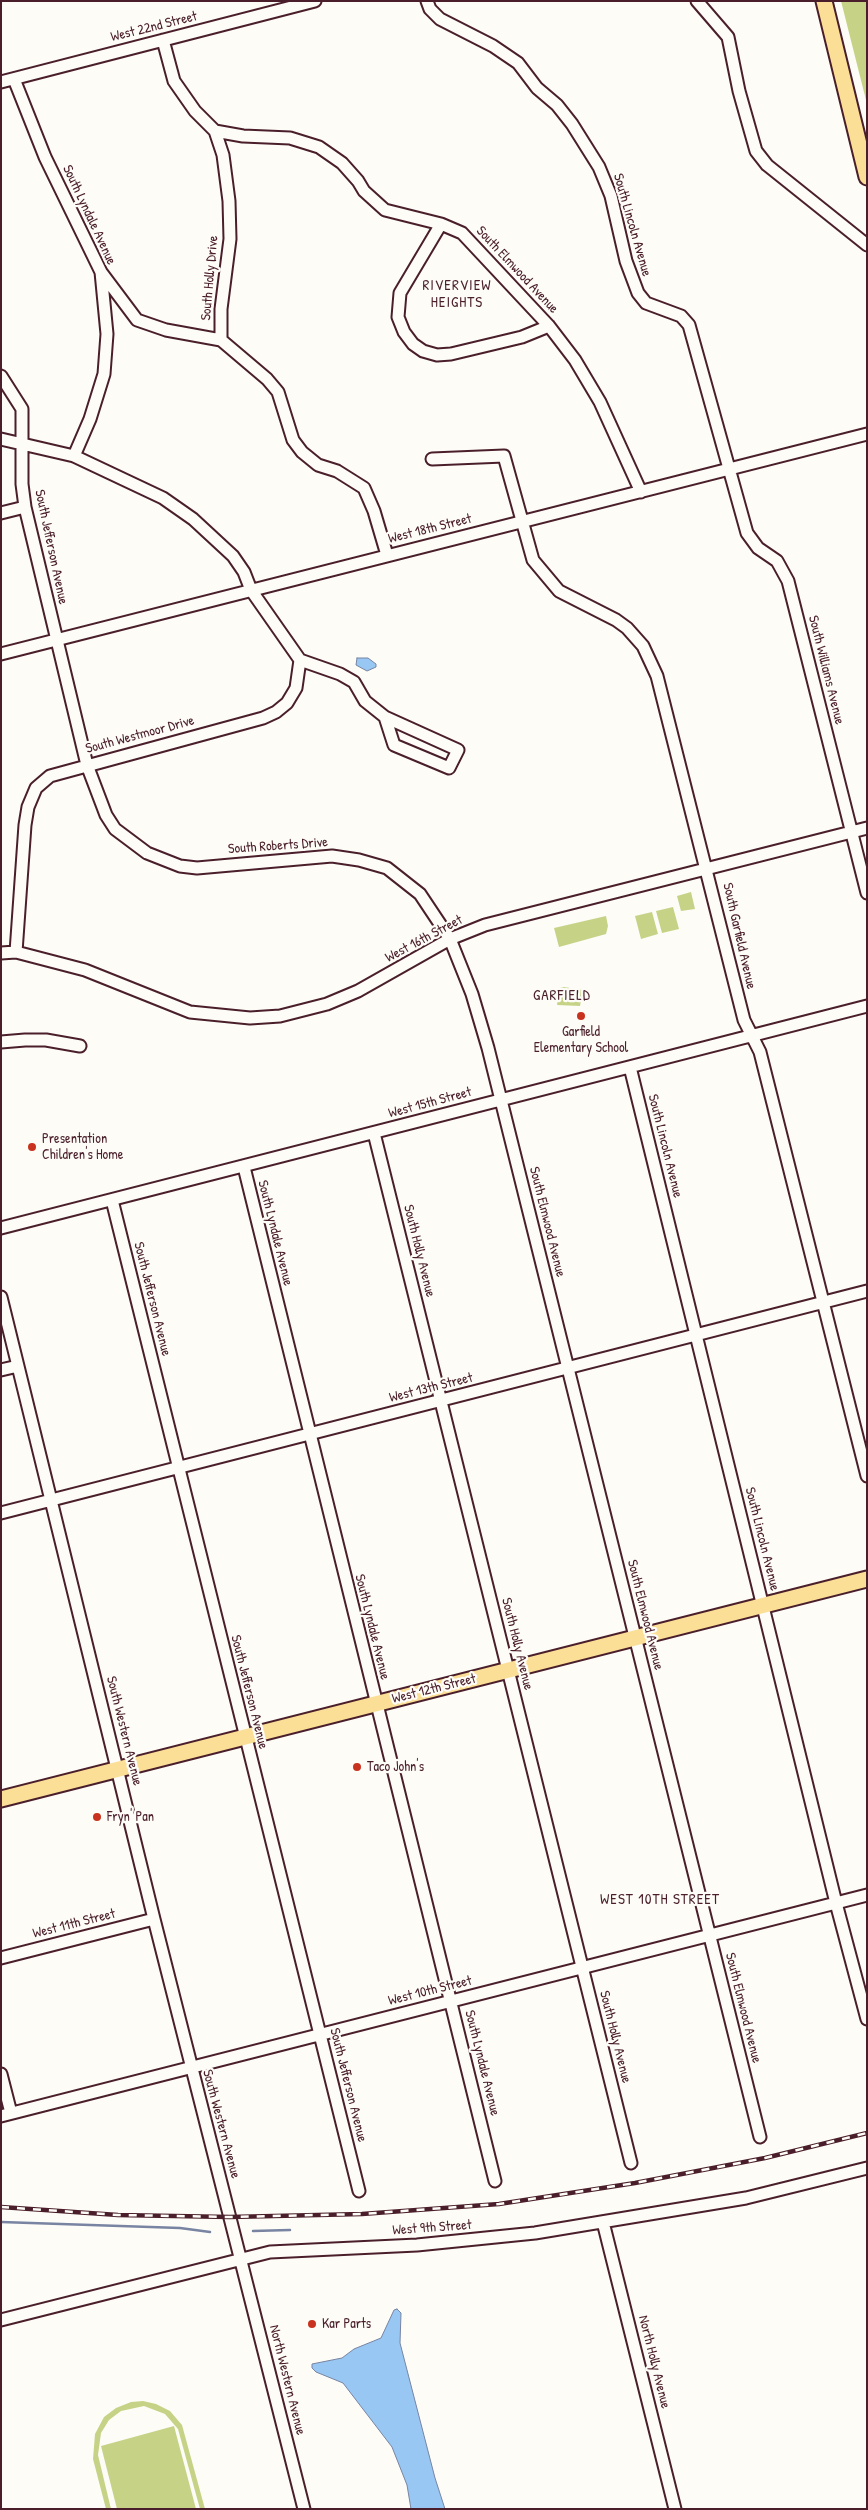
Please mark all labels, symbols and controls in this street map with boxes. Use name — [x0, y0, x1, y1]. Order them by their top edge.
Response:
street label: West 22nd Street — [109, 8, 199, 46]
street label: South Lyndale Avenue — [59, 163, 119, 267]
street label: South Lincoln Avenue — [609, 172, 655, 278]
street label: South Elmwood Avenue — [472, 223, 562, 317]
street label: South Holly Drive — [198, 235, 222, 321]
district label: RIVERVIEW HEIGHTS — [421, 277, 493, 312]
street label: South Jefferson Avenue — [31, 488, 71, 606]
street label: West 18th Street — [387, 511, 473, 547]
street label: South Williams Avenue — [804, 614, 848, 726]
street label: South Westmoor Drive — [84, 712, 196, 758]
street label: South Roberts Drive — [227, 834, 329, 858]
street label: South Garfield Avenue — [719, 881, 759, 991]
street label: West 16th Street — [383, 912, 465, 966]
district label: GARFIELD — [532, 987, 592, 1005]
marker: Garfield Elementary School — [575, 1010, 587, 1022]
place label: Garfield Elementary School — [534, 1024, 628, 1056]
street label: West 15th Street — [387, 1084, 473, 1122]
street label: South Lincoln Avenue — [644, 1092, 686, 1200]
place label: Presentation Children's Home — [42, 1131, 123, 1164]
marker: Presentation Children's Home — [26, 1141, 38, 1153]
street label: South Elmwood Avenue — [525, 1165, 569, 1279]
street label: South Lyndale Avenue — [254, 1179, 296, 1287]
street label: South Holly Avenue — [399, 1203, 439, 1299]
street label: South Jefferson Avenue — [130, 1240, 174, 1358]
street label: West 13th Street — [387, 1370, 475, 1406]
street label: South Lincoln Avenue — [741, 1485, 783, 1593]
street label: South Elmwood Avenue — [623, 1558, 667, 1672]
street label: South Lyndale Avenue — [351, 1573, 393, 1681]
street label: South Holly Avenue — [497, 1596, 537, 1692]
street label: South Jefferson Avenue — [227, 1633, 271, 1751]
street label: West 12th Street — [390, 1670, 478, 1708]
street label: South Western Avenue — [102, 1675, 146, 1787]
place label: Taco John's — [367, 1759, 424, 1775]
marker: Taco John's — [351, 1761, 363, 1773]
place label: Fryn' Pan — [107, 1809, 154, 1825]
marker: Fryn' Pan — [91, 1811, 103, 1823]
district label: WEST 10TH STREET — [598, 1891, 722, 1909]
street label: West 11th Street — [31, 1906, 117, 1942]
street label: South Elmwood Avenue — [721, 1951, 765, 2065]
street label: West 10th Street — [386, 1973, 474, 2009]
street label: South Holly Avenue — [595, 1989, 635, 2085]
street label: South Lyndale Avenue — [461, 2009, 503, 2117]
street label: South Jefferson Avenue — [326, 2026, 370, 2144]
street label: South Western Avenue — [198, 2068, 244, 2180]
street label: West 9th Street — [392, 2217, 472, 2239]
street label: North Holly Avenue — [634, 2314, 674, 2410]
place label: Kar Parts — [322, 2316, 371, 2332]
marker: Kar Parts — [306, 2318, 318, 2330]
street label: North Western Avenue — [265, 2323, 309, 2437]

